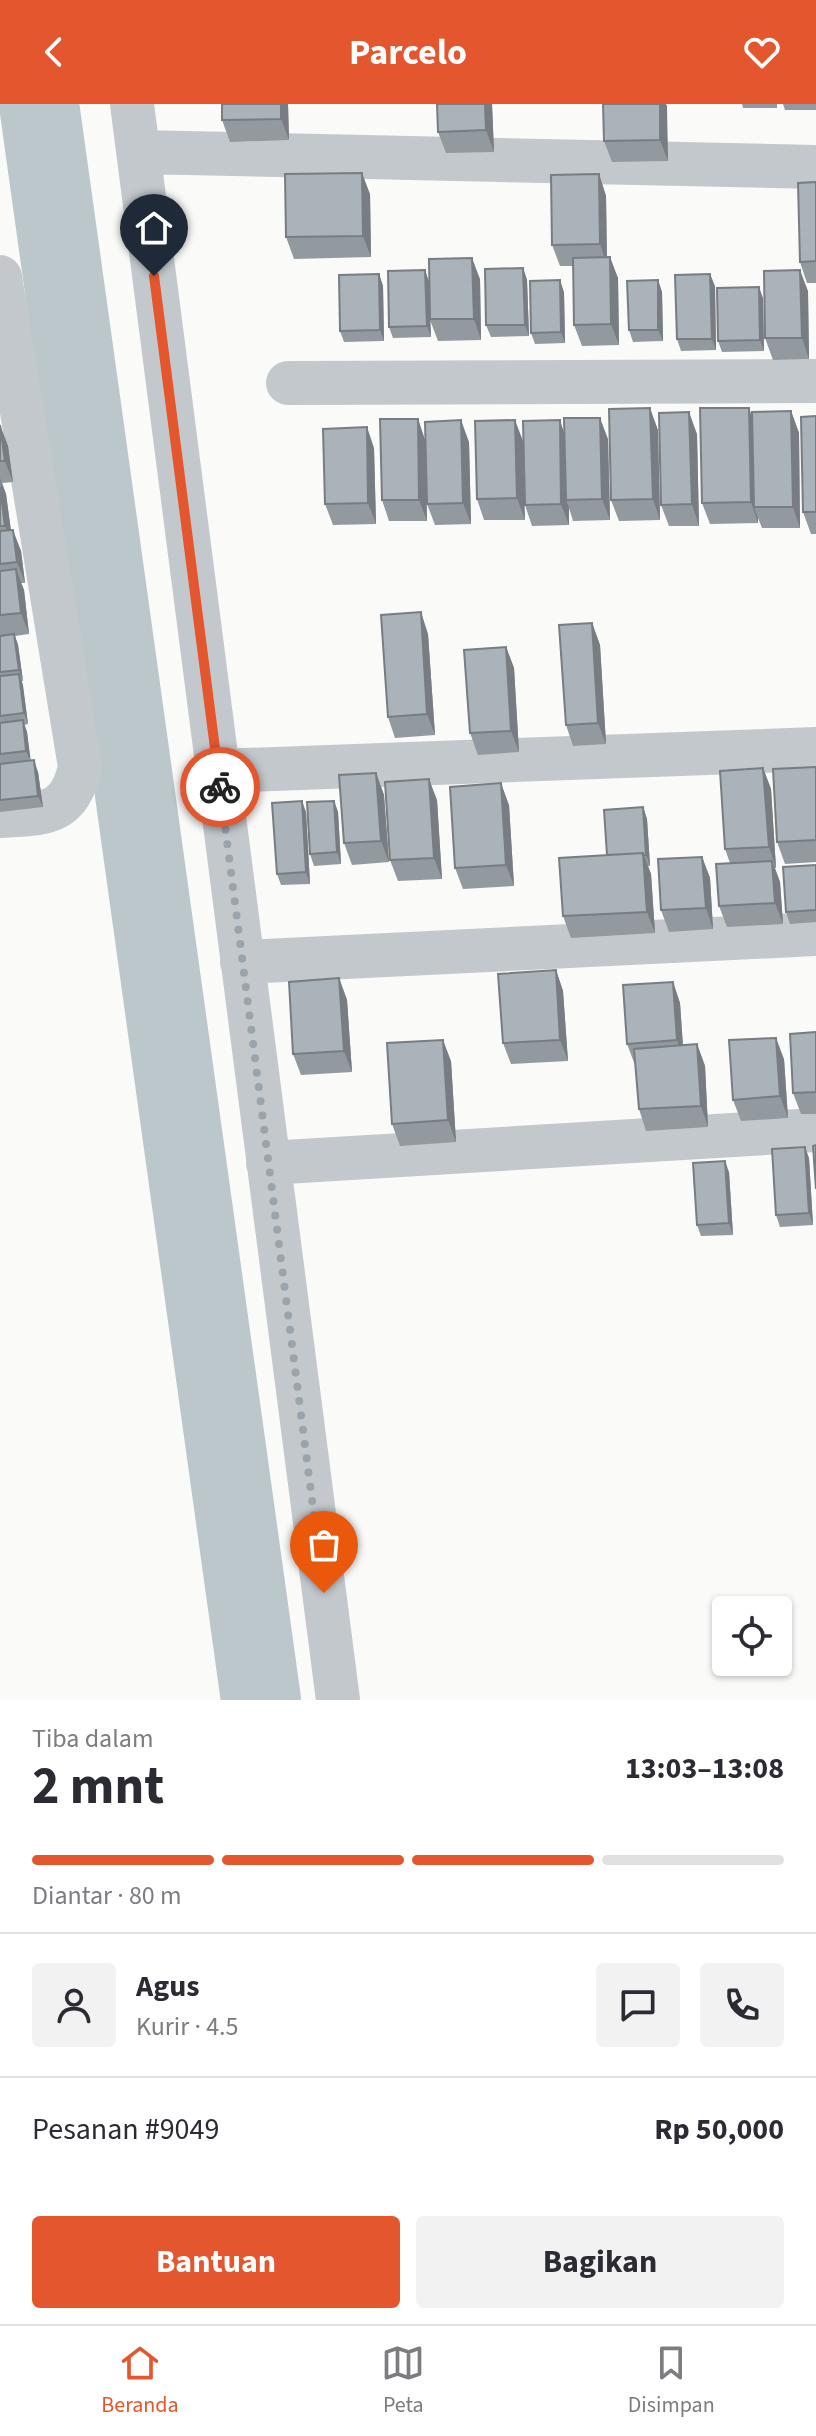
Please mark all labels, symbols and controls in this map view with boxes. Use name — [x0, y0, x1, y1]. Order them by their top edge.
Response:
text: Parcelo — [349, 27, 467, 78]
icon: back — [32, 30, 76, 74]
icon: heart — [740, 30, 784, 74]
pin — [120, 194, 188, 276]
icon: home — [132, 206, 176, 250]
courier — [180, 747, 260, 827]
icon: bike — [198, 765, 242, 809]
pin — [290, 1511, 358, 1593]
icon: bag — [302, 1523, 346, 1567]
map controls — [712, 1596, 792, 1676]
button: locate — [712, 1596, 792, 1676]
text: Tiba dalam — [32, 1720, 153, 1757]
text: 13:03–13:08 — [625, 1747, 784, 1790]
text: 2 mnt — [32, 1750, 164, 1824]
text: Diantar · 80 m — [32, 1877, 182, 1914]
button: person — [32, 1963, 116, 2047]
button: chat — [596, 1963, 680, 2047]
button: phone — [700, 1963, 784, 2047]
text: Agus — [136, 1965, 200, 2008]
text: Kurir · 4.5 — [136, 2008, 238, 2045]
text: Pesanan #9049 — [32, 2108, 219, 2151]
text: Rp 50,000 — [654, 2108, 784, 2151]
button: Bantuan — [32, 2216, 400, 2308]
button: Bagikan — [416, 2216, 784, 2308]
tab: Beranda — [101, 2341, 179, 2421]
tab: Peta — [381, 2341, 425, 2421]
tab: Disimpan — [628, 2341, 715, 2421]

